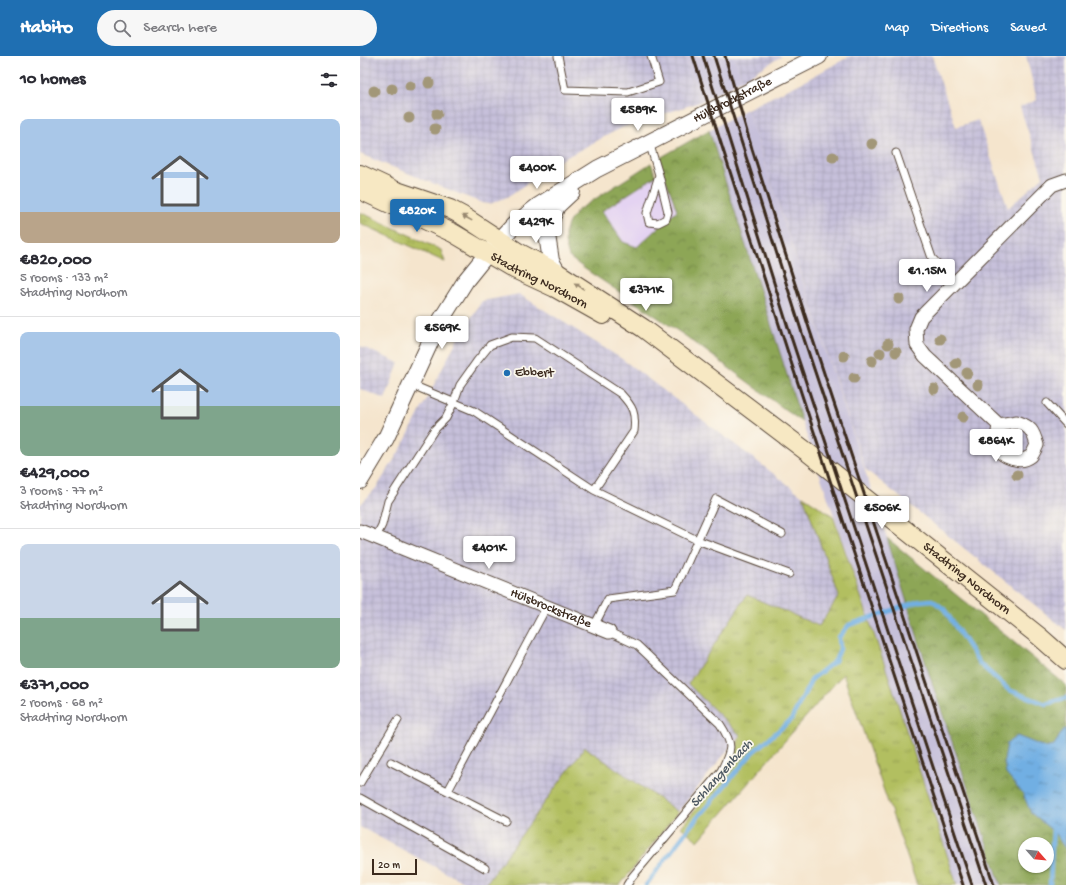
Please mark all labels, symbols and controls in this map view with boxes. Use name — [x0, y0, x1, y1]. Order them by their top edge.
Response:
search box — [97, 10, 377, 46]
text: Habito — [20, 17, 73, 40]
icon: search — [111, 17, 133, 39]
text: Search here — [143, 19, 217, 37]
text: Map — [885, 20, 909, 37]
text: Directions — [931, 20, 988, 37]
text: Saved — [1010, 20, 1046, 37]
icon: filters — [318, 69, 340, 91]
text: 10 homes — [20, 70, 86, 90]
street label: Hülsbrockstraße — [691, 74, 775, 126]
pin: €589K — [610, 98, 666, 132]
text: €589K — [620, 103, 656, 118]
icon: home — [144, 145, 216, 217]
pin: €400K — [509, 156, 565, 190]
text: €400K — [519, 161, 555, 176]
pin: €820K — [389, 199, 445, 233]
text: €820K — [399, 204, 435, 219]
pin: €429K — [508, 210, 564, 244]
one-way arrow — [461, 214, 473, 221]
text: €429K — [519, 215, 553, 230]
street label: Stadtring Nordhorn — [488, 249, 591, 313]
text: €820,000 — [20, 251, 92, 271]
pin: €1.15M — [894, 259, 960, 293]
text: €1.15M — [908, 264, 946, 279]
text: 5 rooms · 133 m² — [20, 271, 108, 286]
pin: €371K — [618, 278, 674, 312]
one-way arrow — [574, 282, 584, 290]
text: €371K — [629, 283, 663, 298]
text: Stadtring Nordhorn — [20, 286, 128, 301]
pin: €569K — [414, 316, 470, 350]
text: €569K — [425, 321, 459, 336]
icon: home — [144, 358, 216, 430]
place label: Ebbert — [515, 366, 555, 381]
marker: Ebbert — [502, 368, 512, 378]
pin: €864K — [968, 429, 1024, 463]
text: €864K — [979, 434, 1013, 449]
text: €429,000 — [20, 464, 89, 484]
text: 3 rooms · 77 m² — [20, 484, 103, 499]
pin: €506K — [854, 496, 910, 530]
text: Stadtring Nordhorn — [20, 499, 128, 514]
text: €506K — [864, 501, 900, 516]
pin: €401K — [461, 536, 517, 570]
street label: Stadtring Nordhorn — [920, 539, 1014, 619]
text: €401K — [472, 541, 506, 556]
icon: home — [144, 570, 216, 642]
street label: Hülsbrockstraße — [508, 585, 594, 632]
text: €371,000 — [20, 676, 89, 696]
text: 2 rooms · 68 m² — [20, 696, 103, 711]
text: Stadtring Nordhorn — [20, 711, 128, 726]
water label: Schlangenbach — [687, 736, 757, 811]
north arrow — [1018, 837, 1054, 873]
map controls — [1018, 837, 1054, 873]
scale bar — [372, 857, 417, 876]
text: 20 m — [378, 860, 400, 872]

